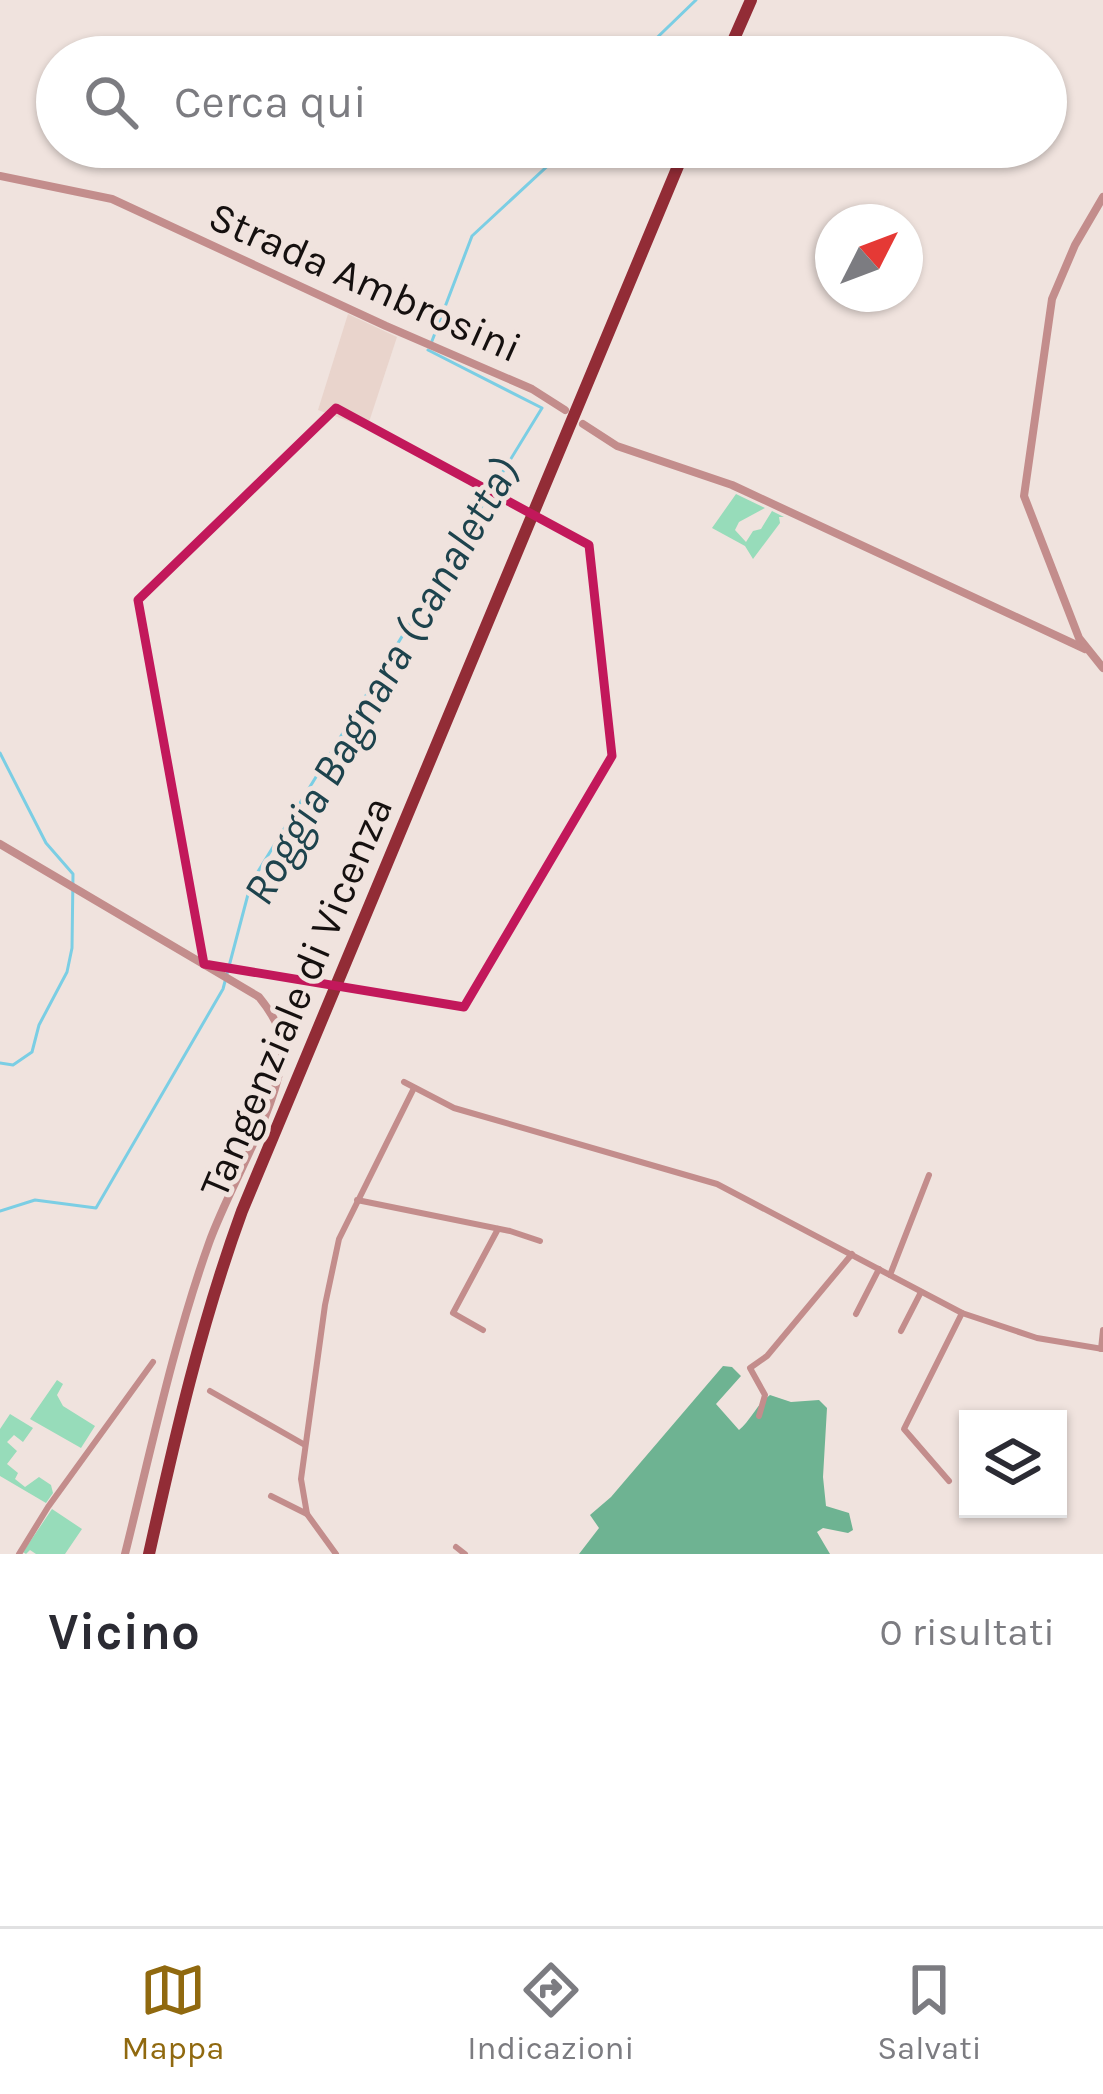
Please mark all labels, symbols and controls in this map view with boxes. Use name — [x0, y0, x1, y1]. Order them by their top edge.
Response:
search box — [36, 36, 1067, 168]
icon: search — [78, 69, 144, 135]
text: Cerca qui — [174, 76, 367, 128]
street label: Strada Ambrosini — [201, 191, 529, 373]
north arrow — [815, 204, 923, 312]
water label: Roggia Bagnara (canaletta) — [232, 448, 531, 914]
street label: Tangenziale di Vicenza — [189, 789, 403, 1205]
map controls — [959, 1410, 1067, 1518]
button: layers — [959, 1410, 1067, 1518]
text: Vicino — [48, 1602, 200, 1662]
text: 0 risultati — [879, 1609, 1055, 1655]
tab: Mappa — [121, 1957, 224, 2067]
tab: Indicazioni — [467, 1957, 634, 2067]
tab: Salvati — [877, 1957, 982, 2067]

